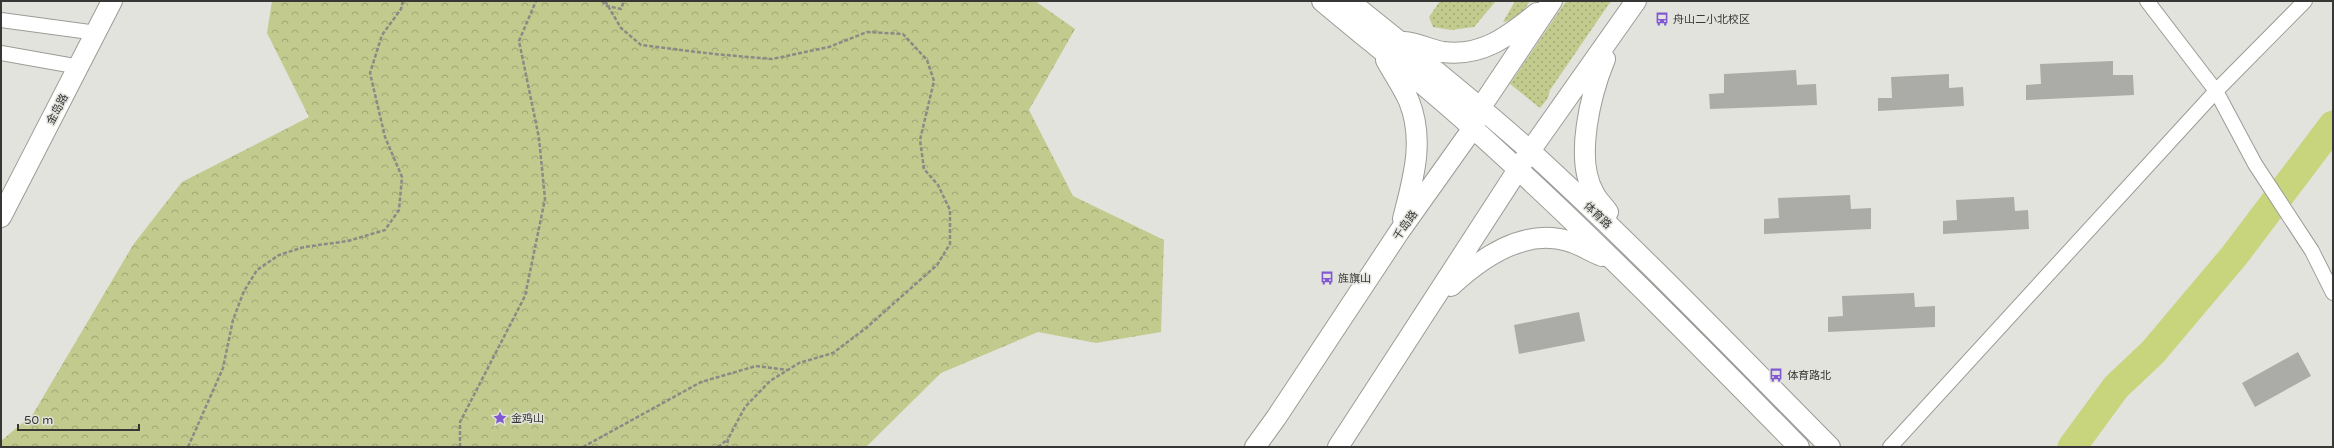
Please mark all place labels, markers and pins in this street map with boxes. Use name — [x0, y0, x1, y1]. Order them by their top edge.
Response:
bus stop icon: 舟山二小北校区 — [1654, 11, 1670, 27]
place label: 舟山二小北校区 — [1673, 13, 1750, 26]
bus stop icon: 旌旗山 — [1319, 270, 1335, 286]
place label: 旌旗山 — [1338, 272, 1371, 285]
bus stop icon: 体育路北 — [1768, 367, 1784, 383]
place label: 体育路北 — [1787, 369, 1831, 382]
place icon: 金鸡山 — [492, 410, 508, 426]
place label: 金鸡山 — [511, 412, 544, 425]

